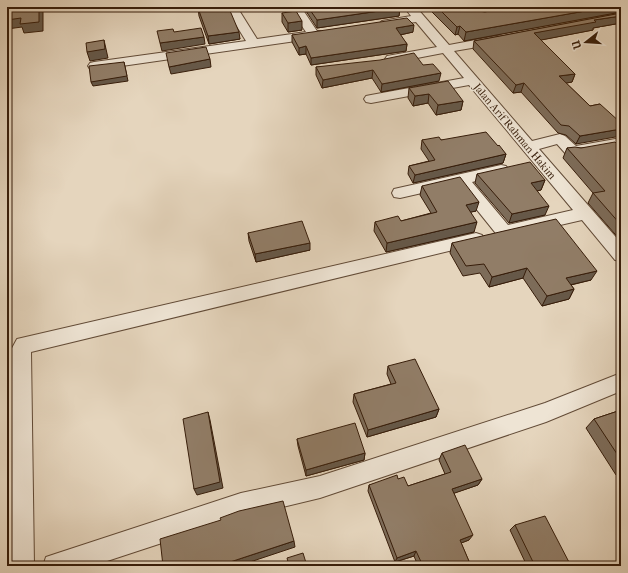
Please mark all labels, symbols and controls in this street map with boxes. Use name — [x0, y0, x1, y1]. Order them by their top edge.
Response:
north arrow — [566, 22, 606, 62]
text: U — [569, 38, 585, 52]
street label: Jalan Arif Rahman Hakim — [470, 80, 559, 183]

